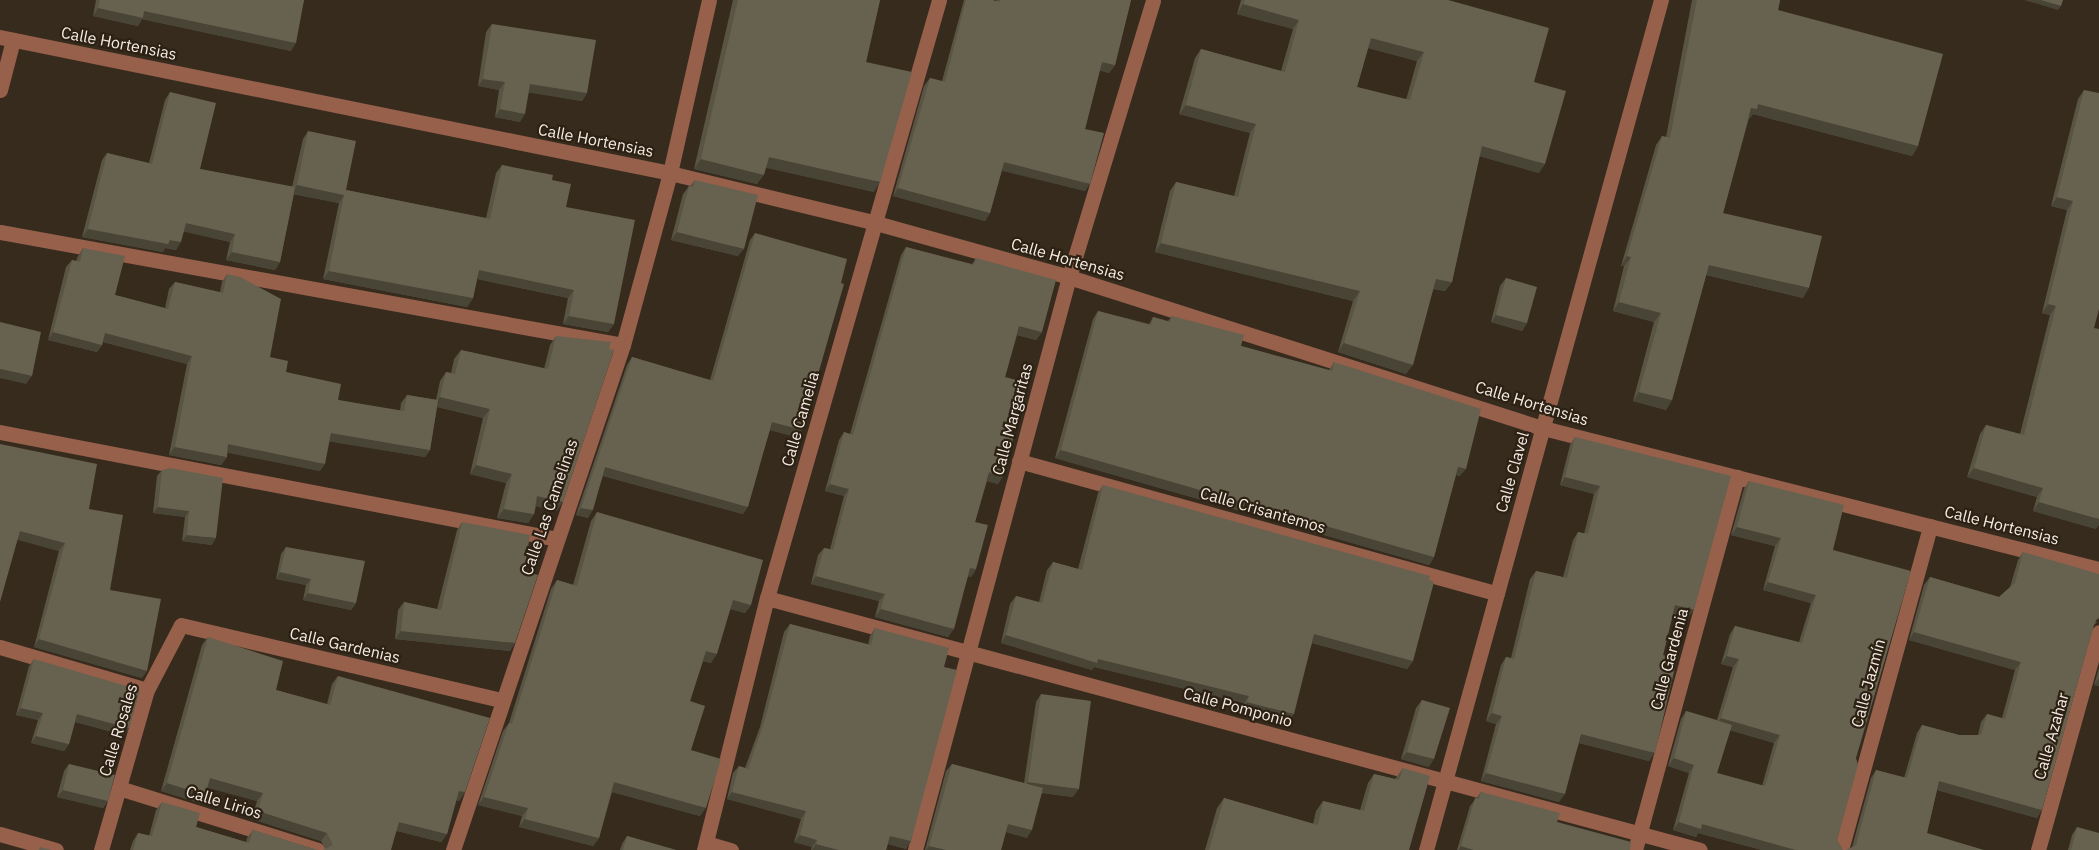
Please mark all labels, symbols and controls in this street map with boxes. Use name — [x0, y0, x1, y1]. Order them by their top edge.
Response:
street label: Calle Hortensias — [60, 22, 178, 64]
street label: Calle Hortensias — [537, 119, 655, 161]
street label: Calle Hortensias — [1009, 234, 1127, 284]
street label: Calle Margaritas — [988, 361, 1036, 477]
street label: Calle Camelia — [777, 369, 823, 469]
street label: Calle Hortensias — [1473, 377, 1591, 429]
street label: Calle Clavel — [1491, 429, 1533, 515]
street label: Calle Las Camelinas — [517, 436, 581, 578]
street label: Calle Crisantemos — [1198, 483, 1328, 537]
street label: Calle Hortensias — [1943, 501, 2061, 549]
street label: Calle Gardenia — [1646, 606, 1692, 712]
street label: Calle Gardenias — [288, 623, 402, 667]
street label: Calle Jazmín — [1847, 637, 1889, 729]
street label: Calle Rosales — [95, 681, 141, 779]
street label: Calle Pomponio — [1181, 683, 1295, 731]
street label: Calle Azahar — [2029, 690, 2073, 782]
street label: Calle Lirios — [184, 781, 264, 823]

